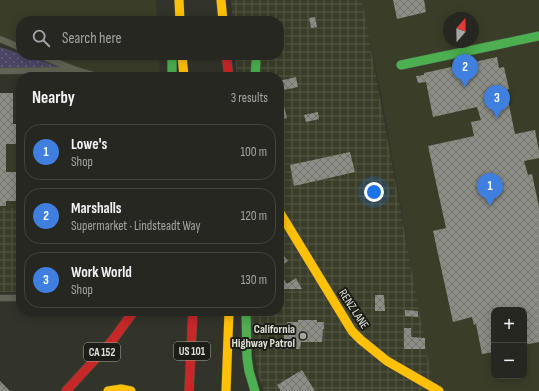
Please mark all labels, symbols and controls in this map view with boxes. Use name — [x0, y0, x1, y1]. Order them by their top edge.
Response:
north arrow — [443, 12, 479, 48]
search box — [16, 16, 284, 60]
icon: search — [30, 27, 52, 49]
text: Search here — [62, 29, 122, 48]
pin: 2 — [452, 54, 478, 87]
pin: 3 — [484, 85, 510, 118]
text: Nearby — [32, 88, 75, 108]
text: 3 results — [231, 90, 268, 106]
text: Lowe's — [71, 135, 107, 154]
text: 1 — [43, 144, 49, 160]
text: 100 m — [240, 144, 267, 160]
text: Shop — [71, 154, 93, 170]
pin: 1 — [477, 173, 503, 206]
your location — [364, 182, 384, 202]
text: Marshalls — [71, 199, 122, 218]
text: 2 — [43, 208, 49, 224]
text: 120 m — [241, 208, 267, 224]
text: Supermarket · Lindsteadt Way — [71, 218, 201, 234]
text: Work World — [71, 263, 132, 282]
text: 3 — [43, 272, 49, 288]
text: 130 m — [241, 272, 267, 288]
text: Shop — [71, 282, 93, 298]
street label: RENZ LANE — [335, 287, 372, 332]
map controls — [491, 307, 527, 379]
button: + — [491, 307, 527, 343]
place label: California Highway Patrol — [232, 322, 295, 351]
marker: California Highway Patrol — [298, 331, 308, 341]
road number: US 101 — [174, 342, 210, 360]
road number: CA 152 — [84, 343, 120, 361]
button: − — [491, 343, 527, 379]

